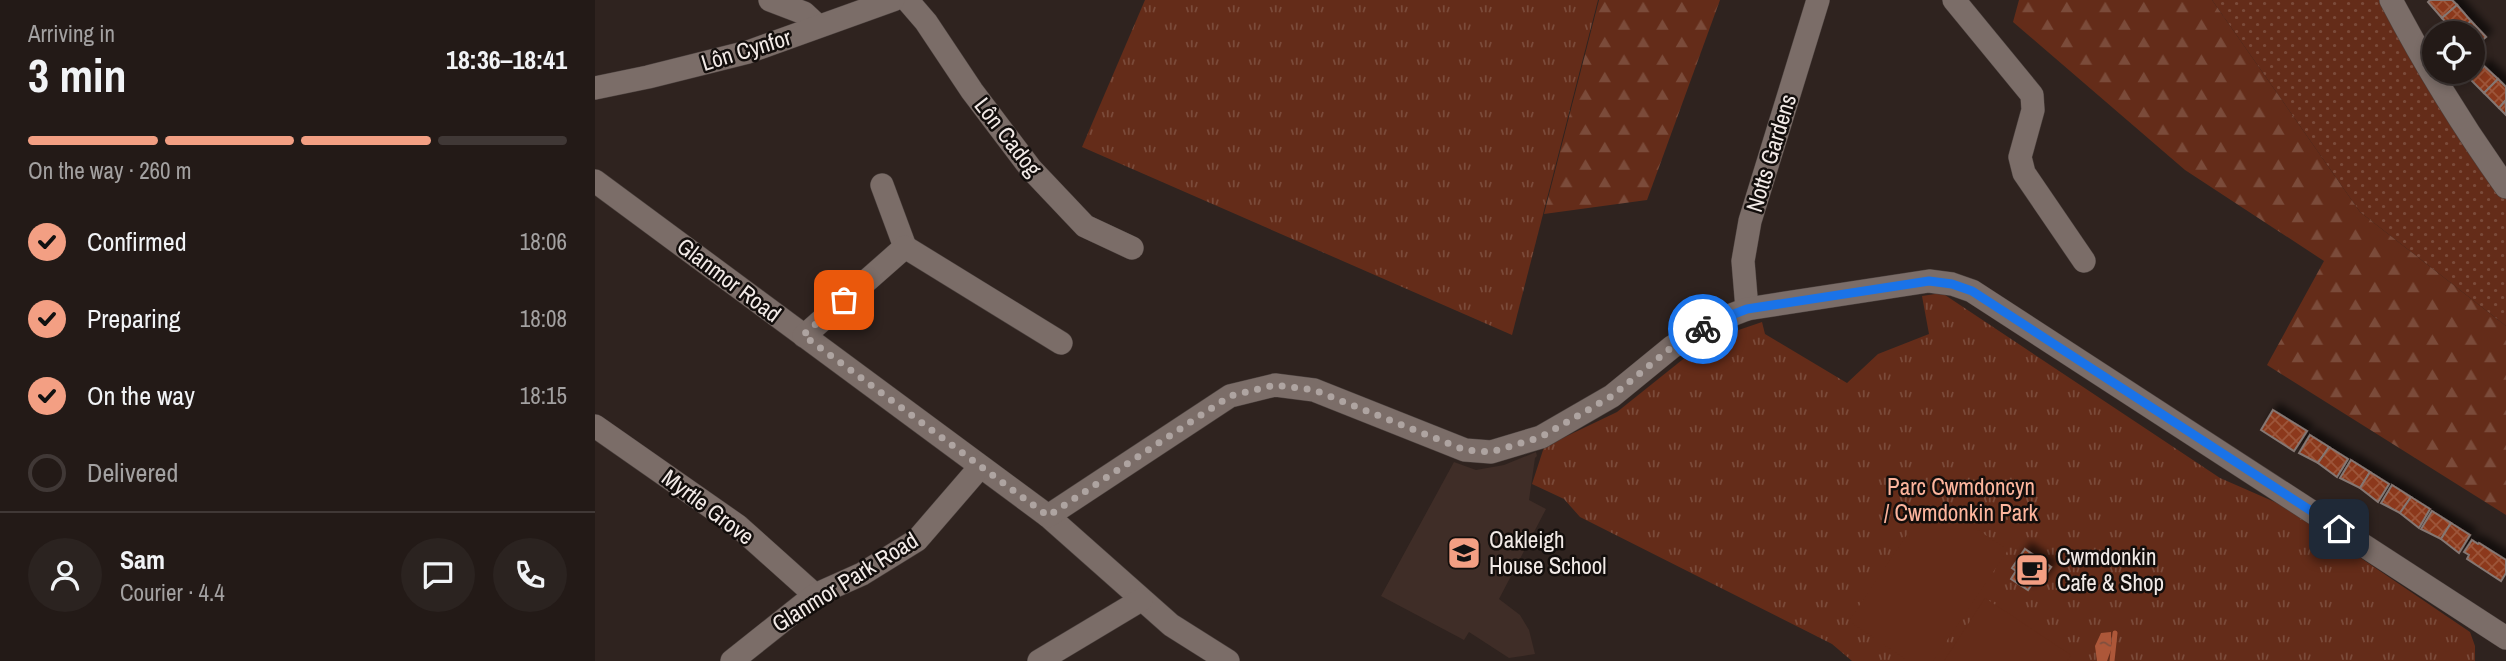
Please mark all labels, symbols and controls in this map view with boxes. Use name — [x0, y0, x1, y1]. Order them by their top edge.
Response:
text: Arriving in — [28, 18, 115, 49]
street label: Lôn Cynfor — [697, 21, 795, 78]
map controls — [2422, 21, 2485, 84]
button: locate — [2422, 21, 2485, 84]
text: 18:36–18:41 — [446, 42, 567, 77]
text: 3 min — [28, 44, 127, 106]
street label: Notts Gardens — [1738, 90, 1803, 216]
street label: Lôn Cadog — [968, 91, 1049, 183]
text: On the way · 260 m — [28, 155, 192, 186]
icon: check — [28, 223, 66, 261]
text: Confirmed — [87, 224, 187, 259]
text: 18:06 — [520, 226, 567, 257]
street label: Glanmor Road — [671, 230, 788, 329]
pin — [814, 270, 874, 330]
icon: bag — [825, 281, 863, 319]
courier — [1668, 294, 1738, 364]
icon: check — [28, 300, 66, 338]
text: Preparing — [87, 301, 181, 336]
text: 18:08 — [520, 303, 567, 334]
icon: bike — [1684, 310, 1722, 348]
icon: check — [28, 377, 66, 415]
text: On the way — [87, 378, 195, 413]
text: 18:15 — [520, 380, 567, 411]
text: Delivered — [87, 455, 178, 490]
street label: Myrtle Grove — [656, 462, 761, 551]
park label: Parc Cwmdoncyn / Cwmdonkin Park — [1884, 471, 2039, 528]
pin — [2309, 499, 2369, 559]
icon: home — [2320, 510, 2358, 548]
street label: Glanmor Park Road — [766, 524, 924, 639]
place label: Oakleigh House School — [1489, 524, 1606, 581]
school or university icon: Oakleigh House School — [1445, 534, 1483, 572]
button: person — [28, 538, 102, 612]
button: chat — [401, 538, 475, 612]
button: phone — [493, 538, 567, 612]
place label: Cwmdonkin Cafe & Shop — [2057, 541, 2164, 598]
text: Sam — [120, 542, 165, 577]
cafe icon: Cwmdonkin Cafe & Shop — [2013, 551, 2051, 589]
text: Courier · 4.4 — [120, 577, 225, 608]

